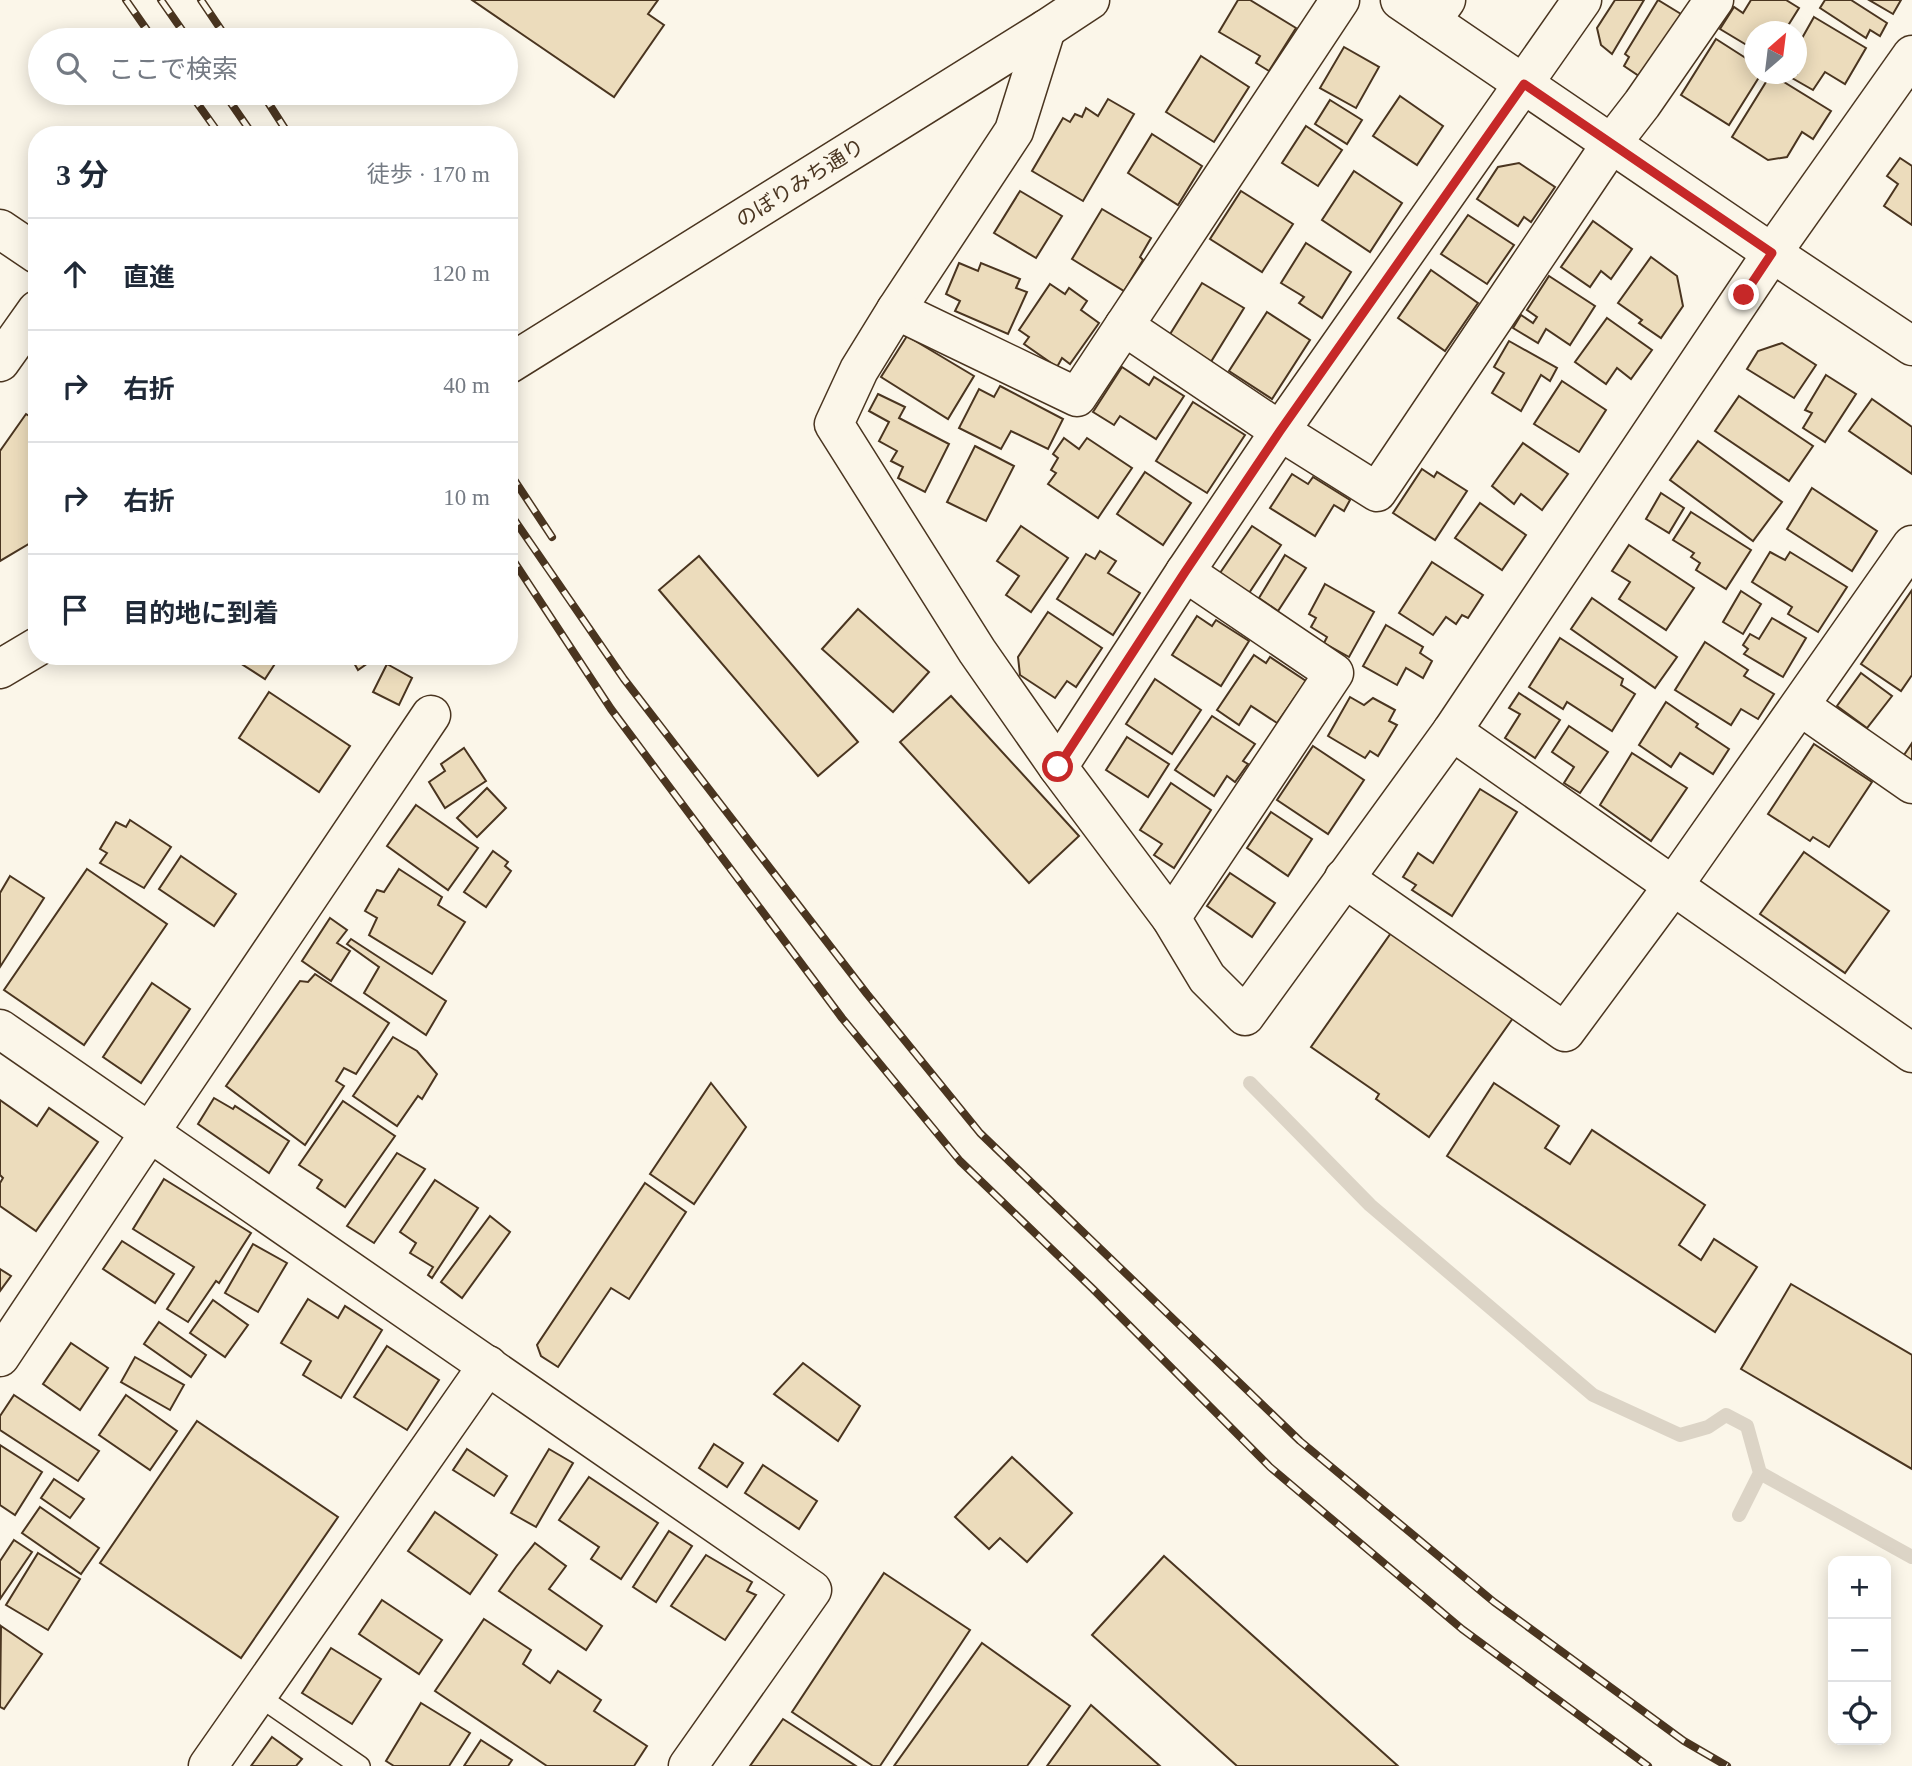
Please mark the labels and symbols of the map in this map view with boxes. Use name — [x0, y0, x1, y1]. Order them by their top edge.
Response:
north arrow — [1744, 21, 1807, 84]
street label: のぼりみち通り — [731, 134, 869, 232]
route end — [1728, 279, 1759, 310]
route start — [1042, 751, 1073, 782]

